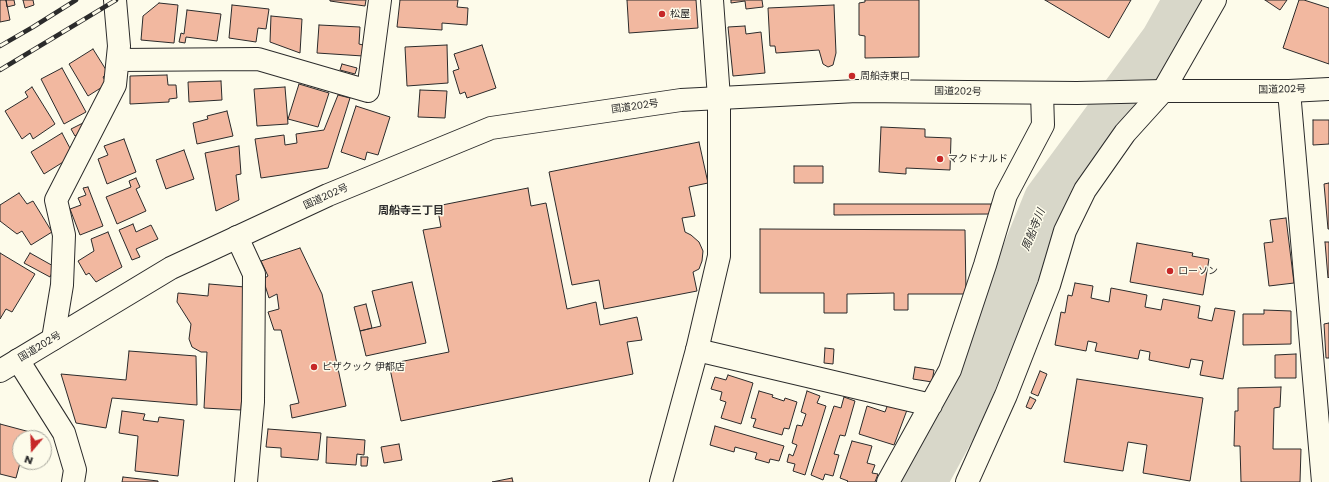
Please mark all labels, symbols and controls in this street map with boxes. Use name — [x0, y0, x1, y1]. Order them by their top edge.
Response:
place label: 松屋 — [670, 8, 690, 20]
marker: 松屋 — [657, 9, 667, 19]
place label: 周船寺東口 — [860, 70, 910, 82]
marker: 周船寺東口 — [847, 71, 857, 81]
street label: 国道202号 — [1258, 84, 1306, 96]
street label: 国道202号 — [934, 86, 982, 98]
street label: 国道202号 — [611, 98, 659, 116]
place label: マクドナルド — [948, 153, 1008, 165]
marker: マクドナルド — [935, 154, 945, 164]
street label: 国道202号 — [302, 182, 350, 212]
district label: 周船寺三丁目 — [378, 204, 444, 218]
water label: 周船寺川 — [1020, 207, 1048, 253]
place label: ローソン — [1178, 265, 1218, 277]
marker: ローソン — [1165, 266, 1175, 276]
street label: 国道202号 — [16, 330, 64, 364]
place label: ピザクック 伊都店 — [322, 361, 405, 373]
marker: ピザクック 伊都店 — [309, 362, 319, 372]
north arrow — [12, 430, 52, 470]
text: N — [22, 451, 35, 469]

